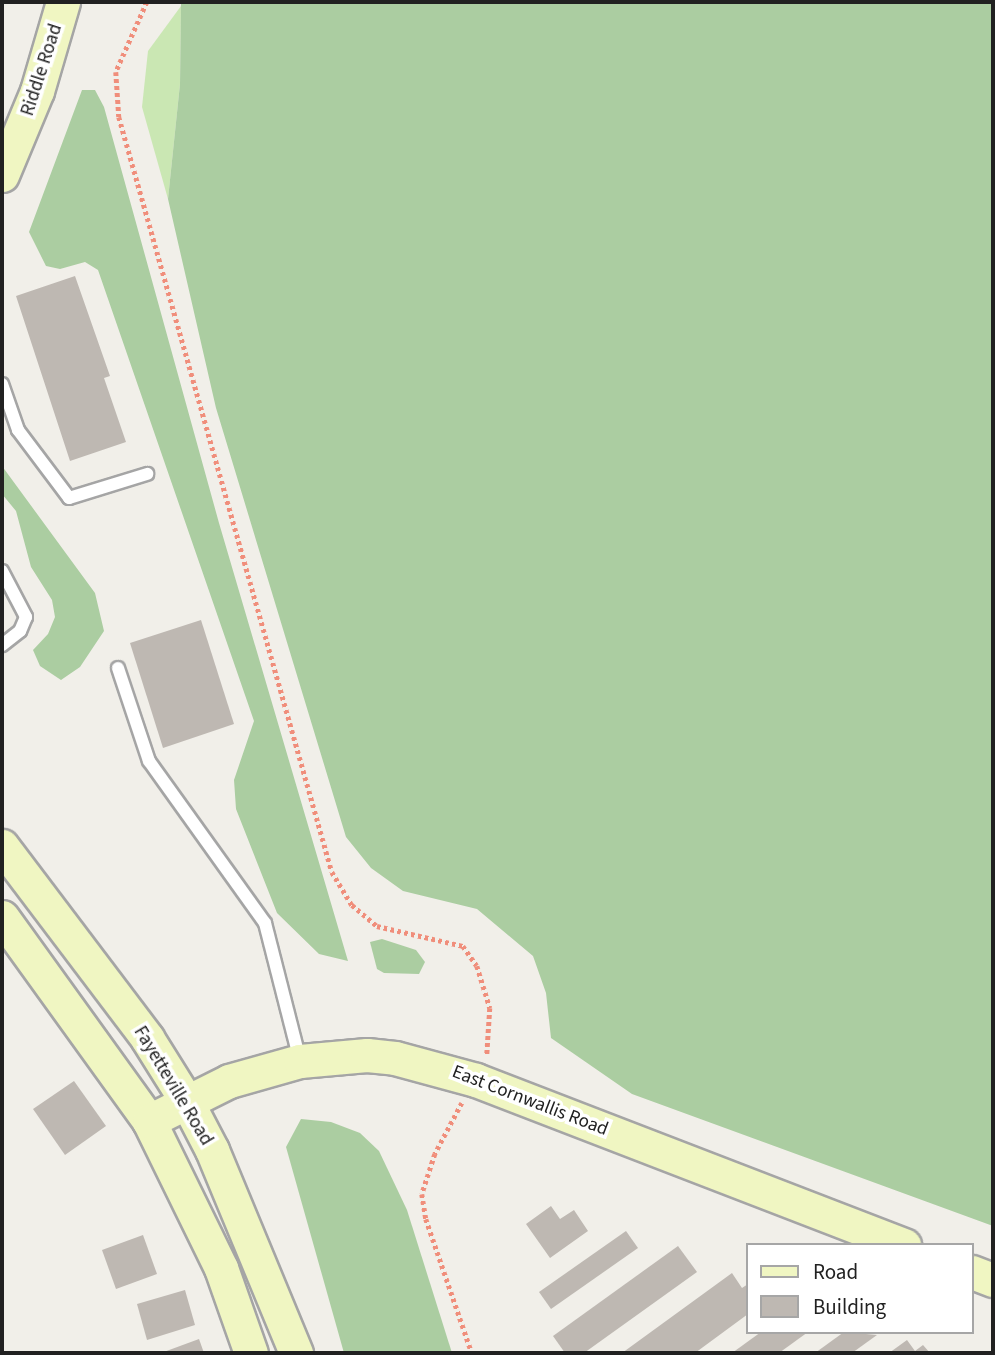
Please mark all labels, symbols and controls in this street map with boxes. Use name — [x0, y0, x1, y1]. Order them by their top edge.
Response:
street label: Riddle Road — [16, 21, 68, 119]
street label: Fayetteville Road — [128, 1022, 218, 1150]
street label: East Cornwallis Road — [449, 1061, 611, 1141]
legend — [746, 1243, 974, 1334]
text: Road — [813, 1257, 858, 1287]
text: Building — [813, 1292, 886, 1322]

